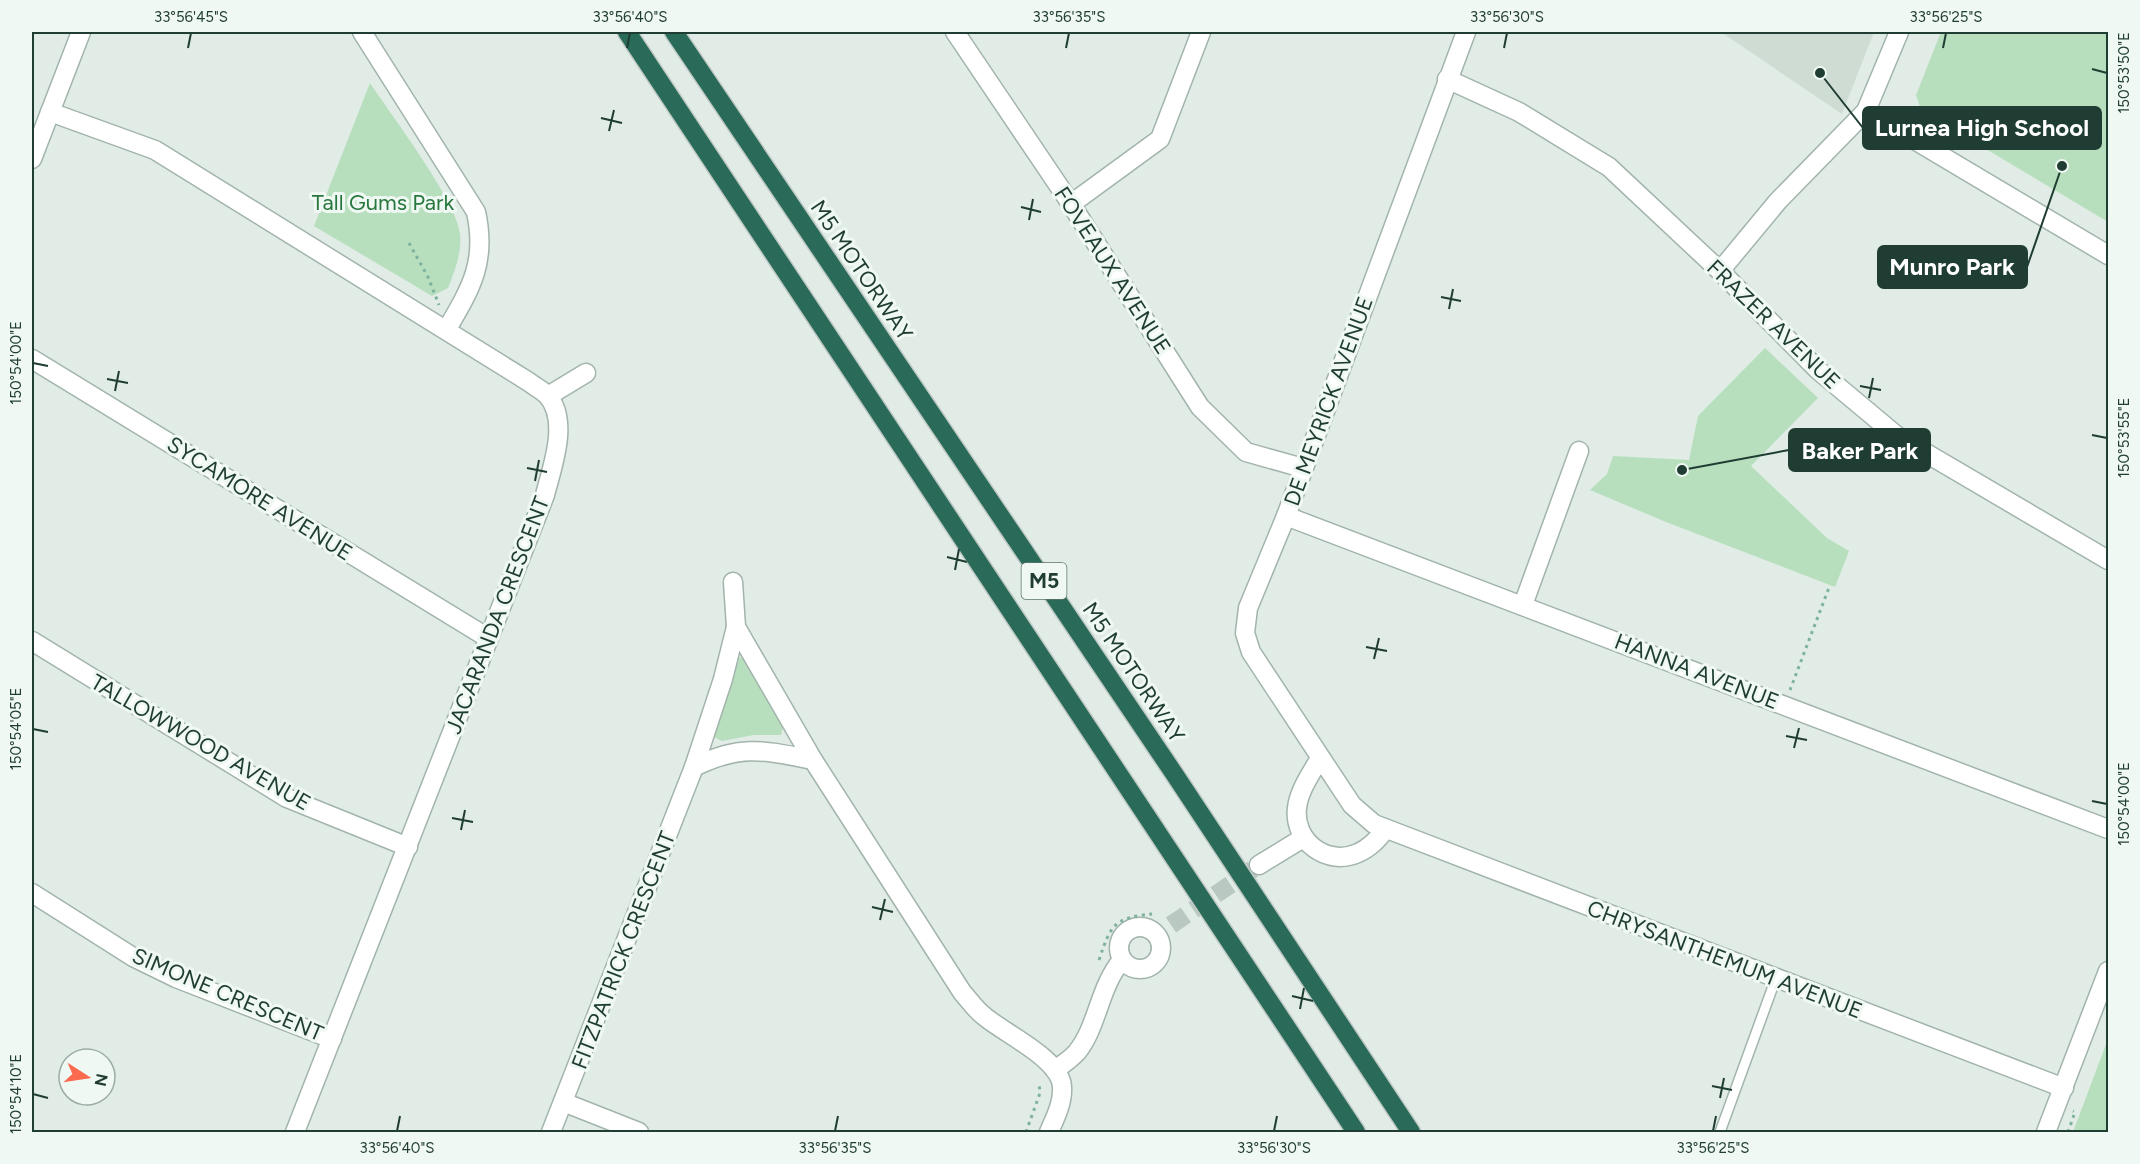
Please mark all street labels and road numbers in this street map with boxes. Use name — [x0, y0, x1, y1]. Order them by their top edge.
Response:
street label: FOVEAUX AVENUE — [1048, 181, 1177, 359]
street label: M5 MOTORWAY — [805, 195, 919, 346]
street label: FRAZER AVENUE — [1701, 254, 1846, 395]
street label: DE MEYRICK AVENUE — [1278, 293, 1379, 510]
street label: SYCAMORE AVENUE — [162, 430, 357, 566]
street label: JACARANDA CRESCENT — [440, 493, 555, 738]
road number: M5 — [1022, 563, 1066, 599]
street label: M5 MOTORWAY — [1077, 597, 1191, 748]
street label: HANNA AVENUE — [1611, 628, 1783, 715]
street label: TALLOWWOOD AVENUE — [86, 668, 316, 817]
street label: FITZPATRICK CRESCENT — [566, 828, 681, 1073]
street label: CHRYSANTHEMUM AVENUE — [1583, 894, 1866, 1024]
street label: SIMONE CRESCENT — [128, 942, 327, 1047]

